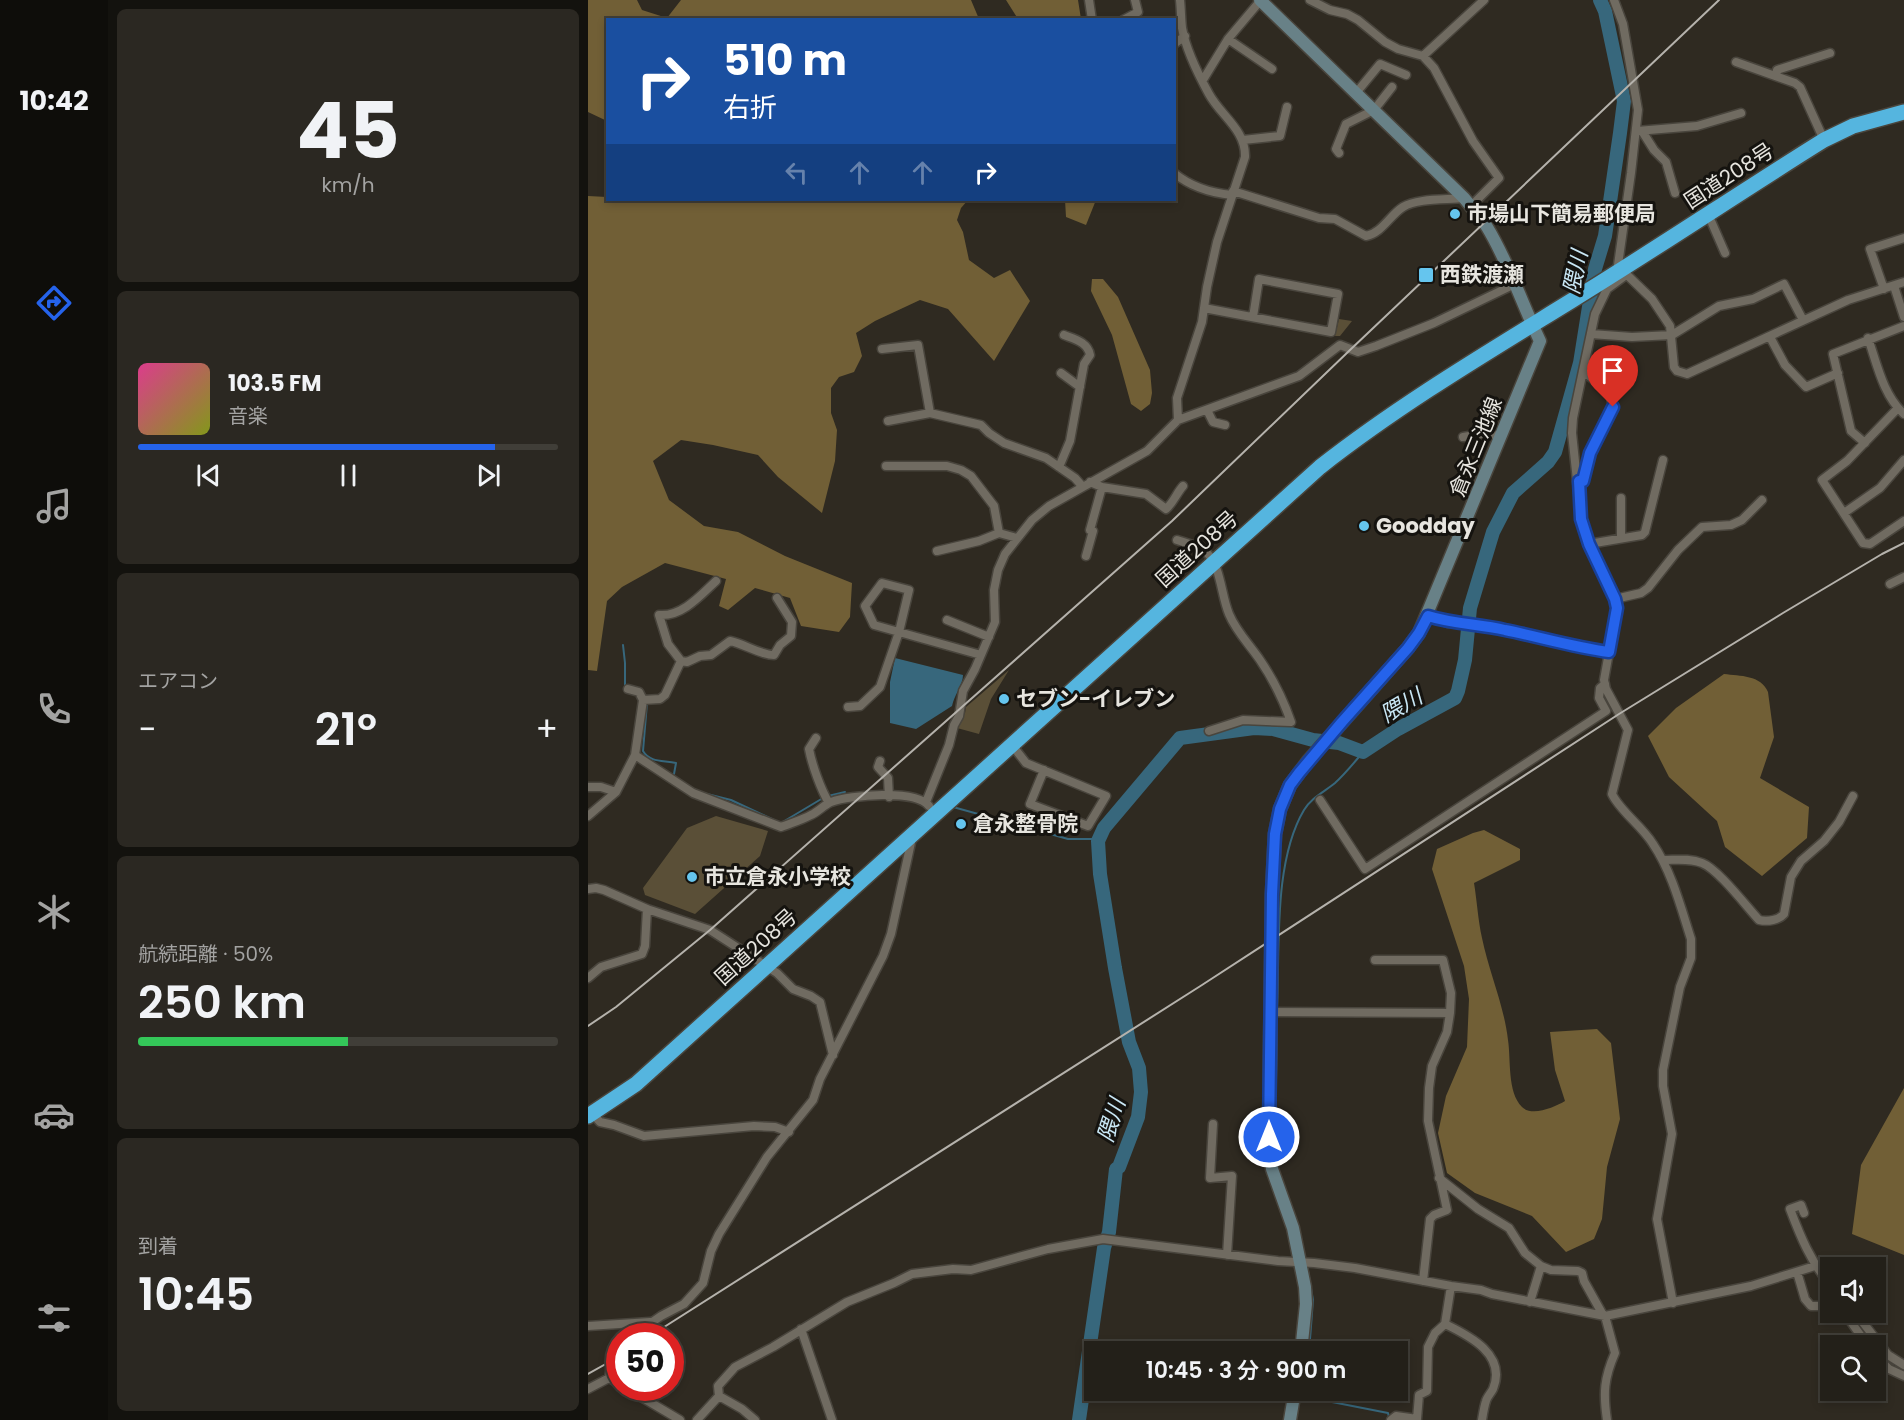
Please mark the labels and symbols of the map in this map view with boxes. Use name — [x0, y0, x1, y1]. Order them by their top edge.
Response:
street label: 国道208号 — [1678, 136, 1779, 215]
place label: 市場山下簡易郵便局 — [1467, 199, 1656, 228]
marker: 市場山下簡易郵便局 — [1448, 207, 1462, 221]
water label: 隈川 — [1556, 245, 1596, 297]
place label: 西鉄渡瀬 — [1440, 260, 1524, 289]
marker: 西鉄渡瀬 — [1417, 266, 1435, 284]
pin — [1587, 345, 1638, 407]
street label: 倉永三池線 — [1442, 393, 1509, 501]
street label: 国道208号 — [1149, 504, 1244, 593]
place label: Goodday — [1376, 511, 1476, 540]
marker: Goodday — [1357, 519, 1371, 533]
water label: 隈川 — [1374, 680, 1430, 730]
place label: セブン-イレブン — [1016, 684, 1175, 713]
marker: セブン-イレブン — [997, 692, 1011, 706]
place label: 倉永整骨院 — [973, 809, 1078, 838]
marker: 倉永整骨院 — [954, 817, 968, 831]
place label: 市立倉永小学校 — [704, 862, 851, 891]
marker: 市立倉永小学校 — [685, 870, 699, 884]
street label: 国道208号 — [708, 902, 803, 991]
water label: 隈川 — [1090, 1093, 1134, 1146]
position arrow — [1237, 1105, 1301, 1169]
speed limit sign: 50 — [606, 1323, 684, 1401]

